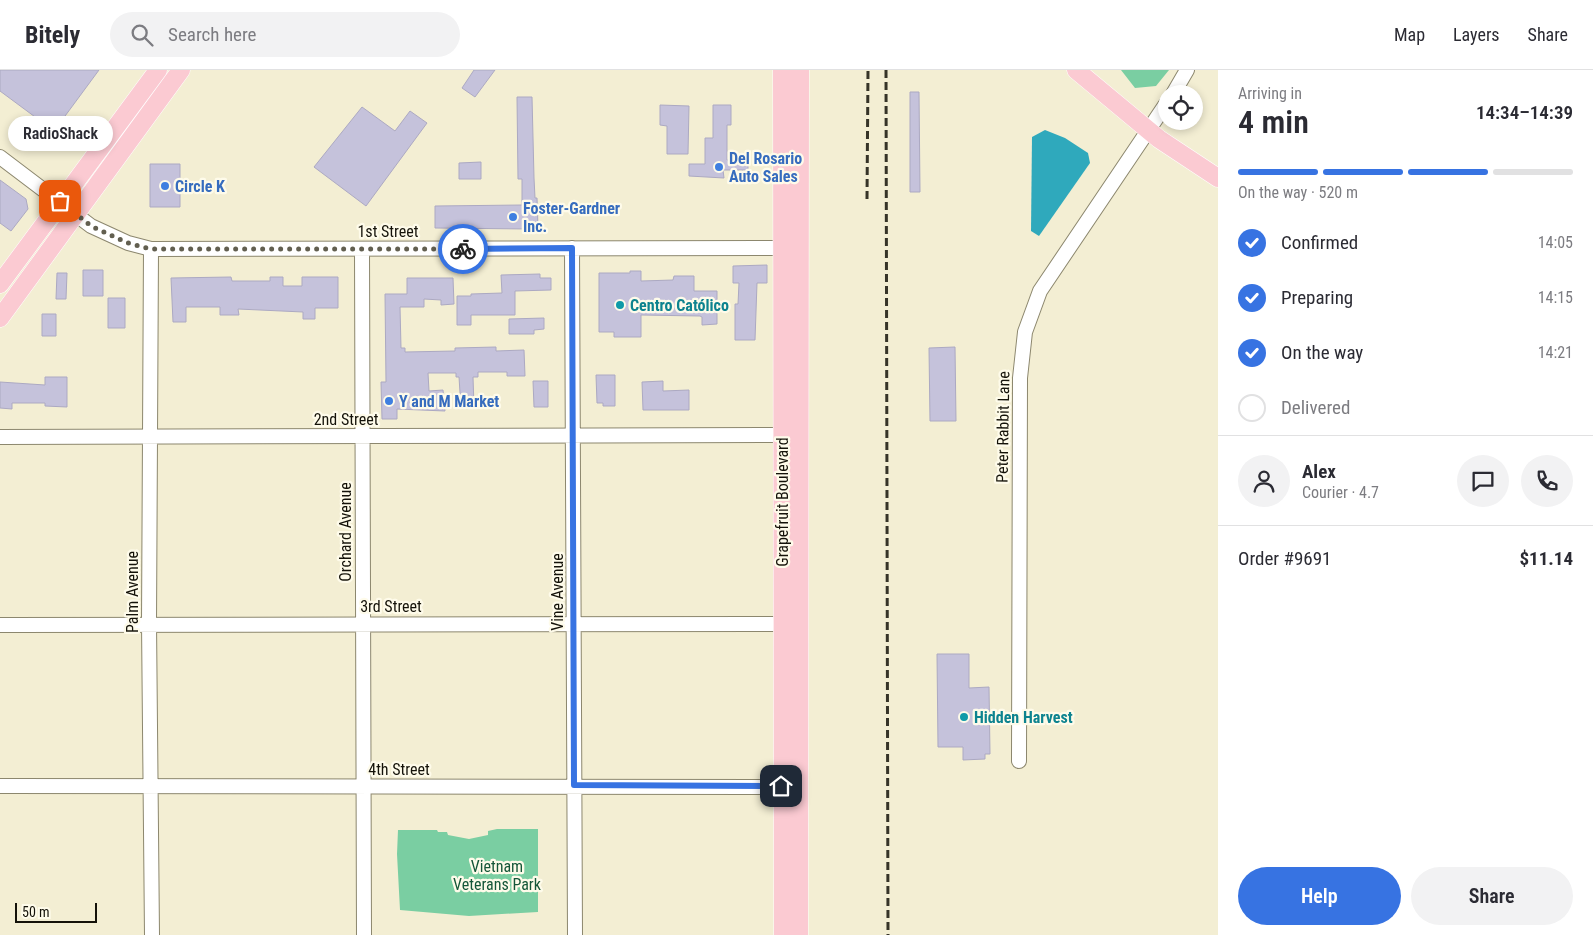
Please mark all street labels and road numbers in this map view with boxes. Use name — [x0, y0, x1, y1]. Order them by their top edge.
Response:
street label: 1st Street — [357, 222, 419, 241]
street label: Peter Rabbit Lane — [993, 371, 1013, 483]
street label: 2nd Street — [314, 410, 379, 429]
street label: Grapefruit Boulevard — [773, 437, 792, 567]
street label: Orchard Avenue — [336, 482, 355, 582]
street label: Palm Avenue — [123, 551, 142, 633]
street label: Vine Avenue — [548, 553, 567, 631]
street label: 3rd Street — [360, 597, 422, 616]
street label: 4th Street — [368, 760, 430, 779]

